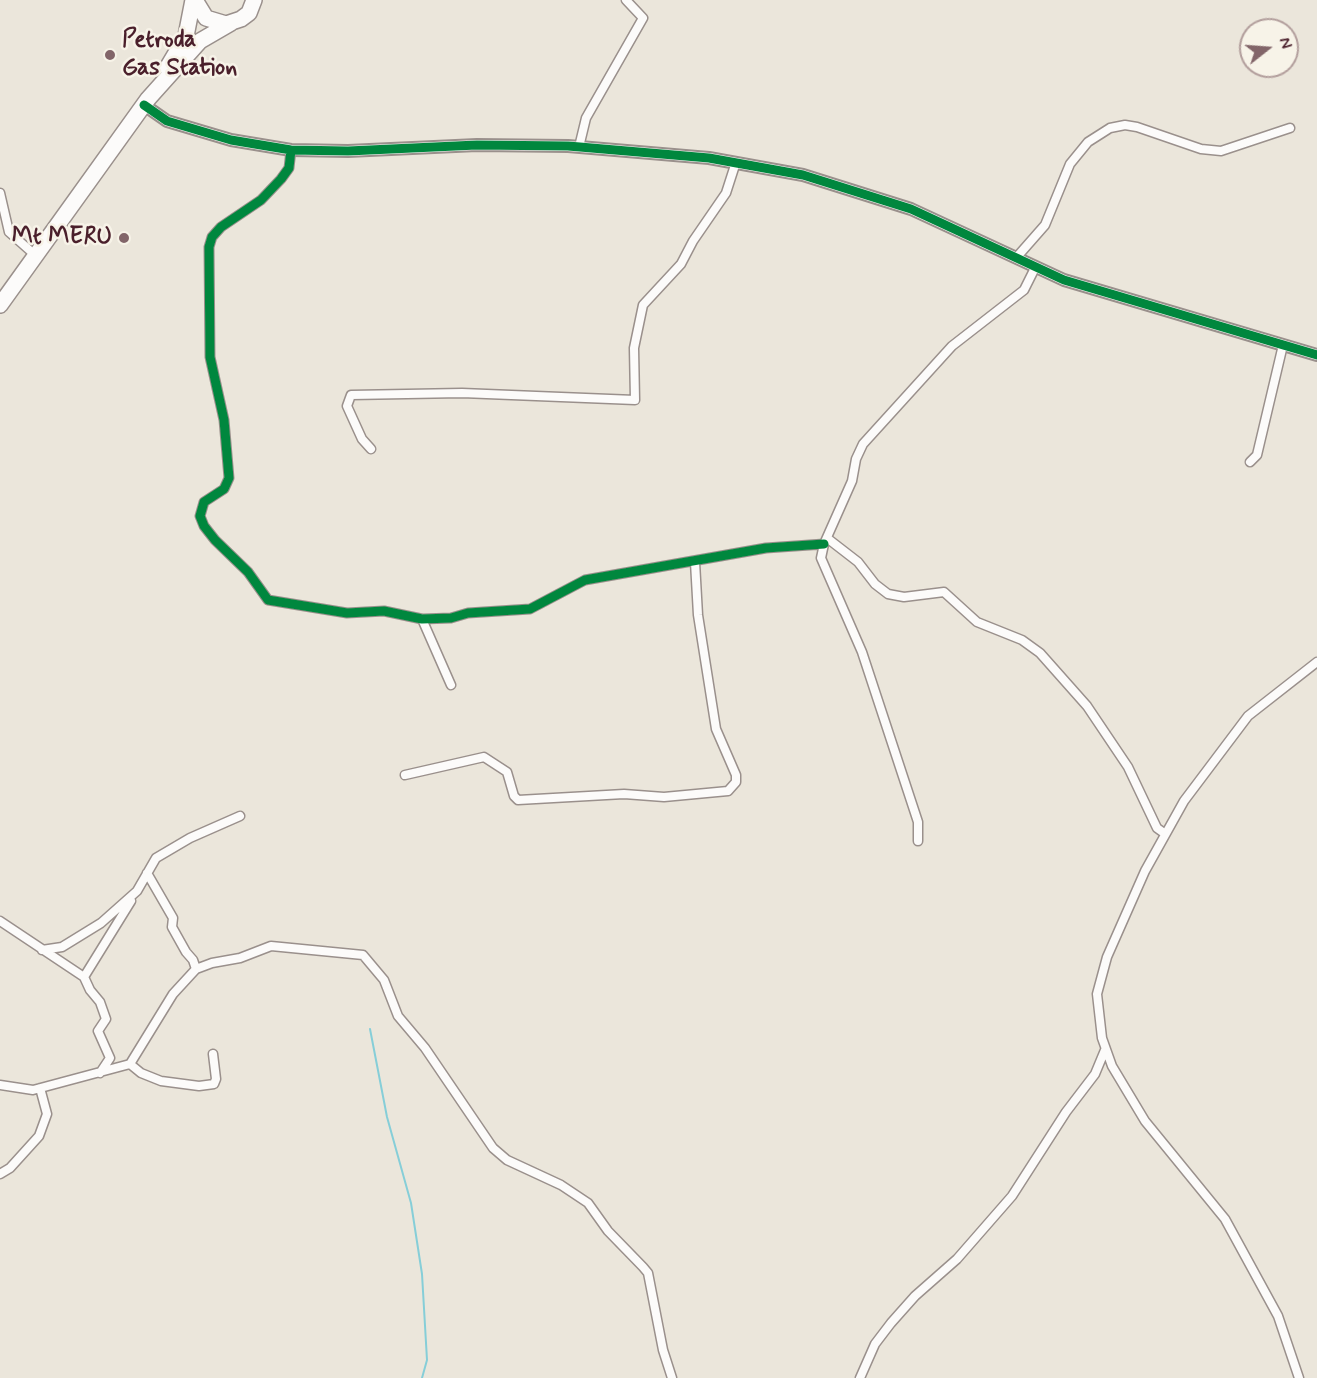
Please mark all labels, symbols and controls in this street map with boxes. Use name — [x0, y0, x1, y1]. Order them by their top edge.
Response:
north arrow — [1239, 18, 1299, 78]
place label: Petroda Gas Station — [122, 27, 237, 83]
text: N — [1273, 35, 1296, 51]
marker: Petroda Gas Station — [103, 48, 117, 62]
place label: Mt MERU — [12, 224, 112, 252]
marker: Mt MERU — [117, 231, 131, 245]

